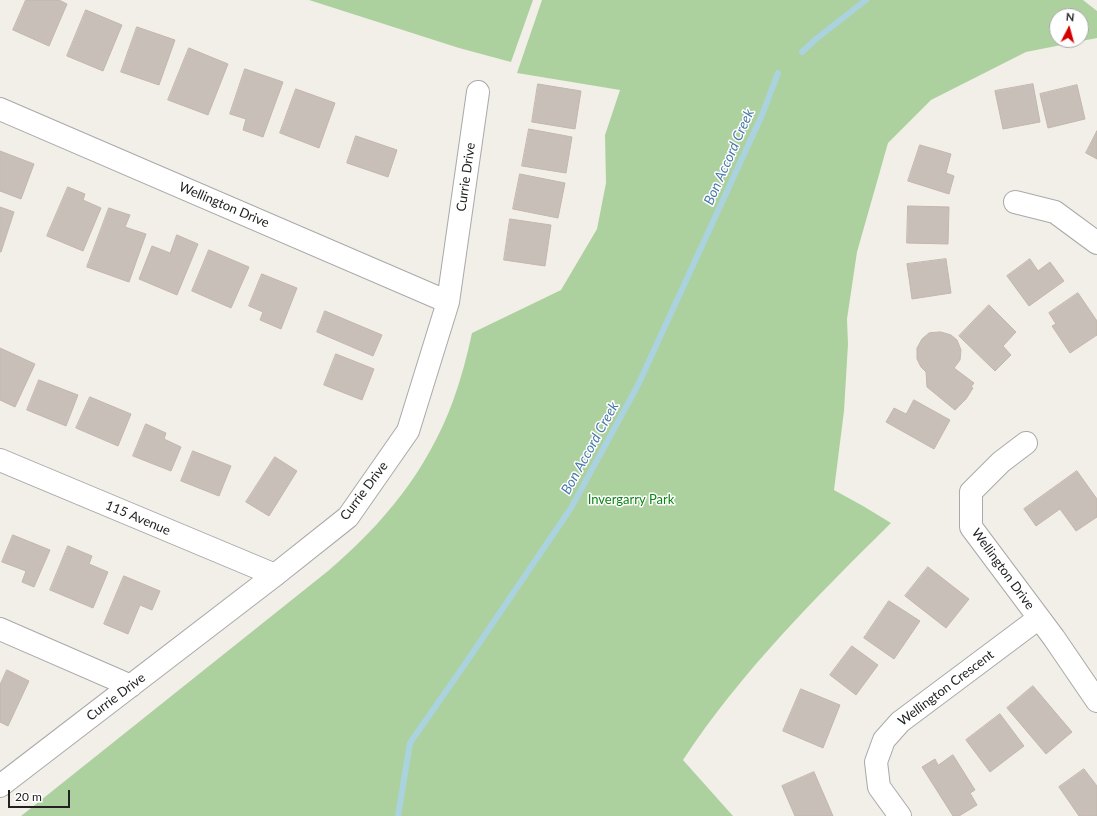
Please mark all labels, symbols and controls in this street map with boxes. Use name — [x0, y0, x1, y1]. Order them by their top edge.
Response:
north arrow — [1049, 8, 1089, 48]
text: N — [1065, 10, 1075, 23]
water label: Bon Accord Creek — [700, 107, 758, 207]
street label: Currie Drive — [453, 141, 479, 213]
street label: Wellington Drive — [177, 179, 271, 231]
water label: Bon Accord Creek — [558, 399, 622, 497]
street label: Currie Drive — [337, 459, 391, 523]
park label: Invergarry Park — [588, 492, 674, 508]
street label: 115 Avenue — [103, 497, 173, 539]
street label: Wellington Drive — [968, 525, 1038, 613]
street label: Wellington Crescent — [895, 647, 997, 729]
street label: Currie Drive — [84, 670, 148, 724]
scale bar — [10, 782, 72, 808]
text: 20 m — [15, 789, 42, 804]

